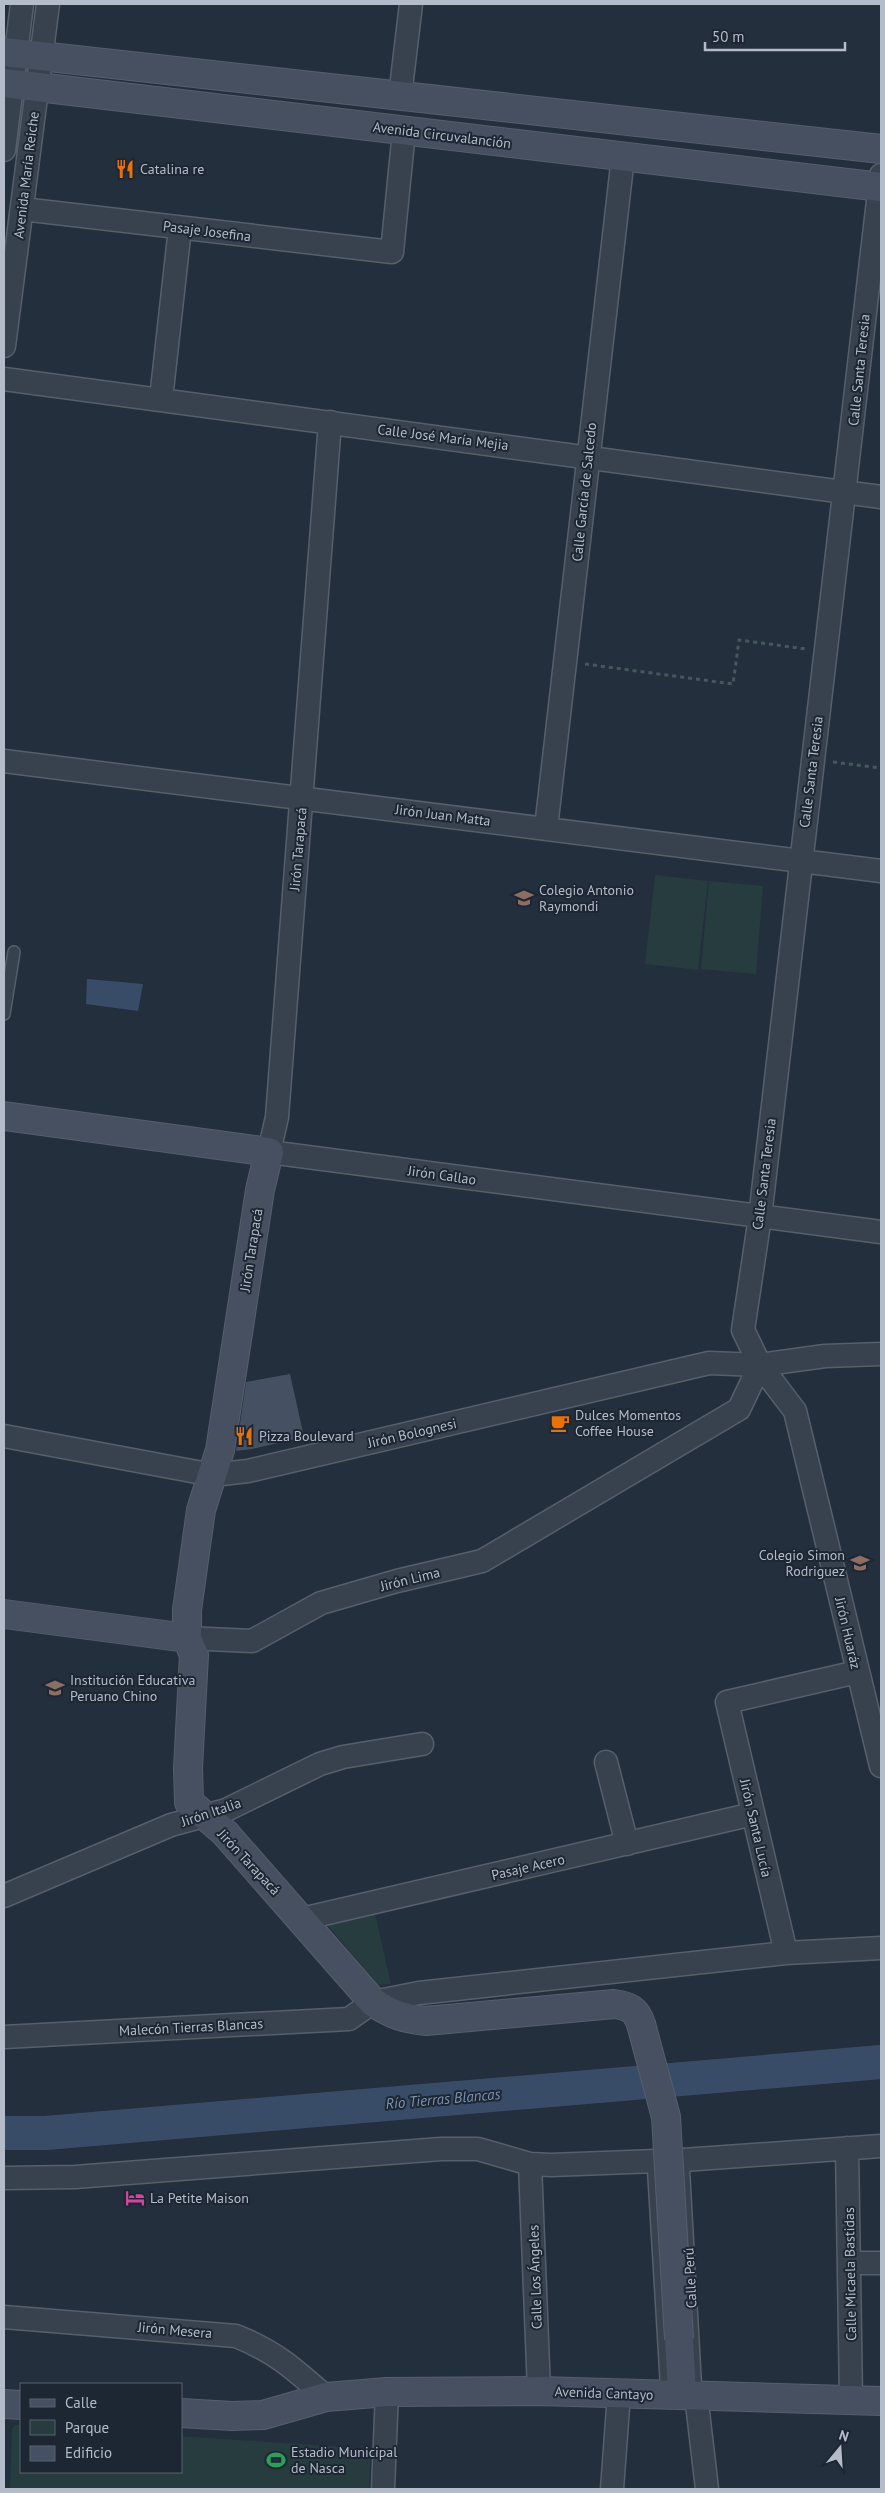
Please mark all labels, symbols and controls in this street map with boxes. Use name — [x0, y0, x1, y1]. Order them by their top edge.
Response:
scale bar — [705, 20, 845, 52]
text: 50 m — [712, 27, 745, 46]
street label: Avenida María Reiche — [9, 110, 43, 240]
street label: Avenida Circuvalanción — [372, 118, 512, 152]
restaurant icon: Catalina re — [114, 158, 136, 180]
place label: Catalina re — [140, 160, 204, 178]
street label: Pasaje Josefina — [162, 217, 252, 245]
street label: Calle Santa Teresia — [844, 313, 874, 427]
street label: Calle José María Mejia — [376, 420, 510, 454]
street label: Calle García de Salcedo — [568, 422, 600, 562]
street label: Calle Santa Teresia — [795, 715, 827, 829]
street label: Jirón Juan Matta — [393, 800, 492, 830]
street label: Jirón Tarapacá — [285, 806, 311, 893]
place label: Colegio Antonio Raymondi — [539, 881, 634, 915]
school or university icon: Colegio Antonio Raymondi — [513, 887, 535, 909]
street label: Calle Santa Teresia — [748, 1117, 780, 1231]
street label: Jirón Callao — [406, 1161, 477, 1189]
street label: Jirón Tarapacá — [235, 1207, 266, 1294]
place label: Dulces Momentos Coffee House — [575, 1406, 681, 1440]
cafe icon: Dulces Momentos Coffee House — [549, 1412, 571, 1434]
street label: Jirón Bolognesi — [365, 1414, 458, 1452]
restaurant icon: Pizza Boulevard — [233, 1425, 255, 1447]
place label: Pizza Boulevard — [259, 1427, 354, 1445]
place label: Colegio Simon Rodriguez — [759, 1546, 845, 1580]
school or university icon: Colegio Simon Rodriguez — [849, 1552, 871, 1574]
street label: Jirón Lima — [377, 1563, 442, 1595]
street label: Jirón Huaráz — [831, 1594, 865, 1671]
place label: Institución Educativa Peruano Chino — [70, 1671, 195, 1705]
school or university icon: Institución Educativa Peruano Chino — [44, 1677, 66, 1699]
street label: Jirón Santa Lucía — [736, 1776, 776, 1879]
street label: Jirón Italia — [178, 1793, 243, 1831]
street label: Jirón Tarapacá — [213, 1824, 284, 1899]
street label: Pasaje Acero — [490, 1850, 566, 1884]
street label: Malecón Tierras Blancas — [118, 2014, 264, 2040]
water label: Río Tierras Blancas — [385, 2084, 501, 2113]
hotel icon: La Petite Maison — [124, 2187, 146, 2209]
place label: La Petite Maison — [150, 2189, 249, 2207]
street label: Calle Micaela Bastidas — [840, 2207, 860, 2341]
street label: Calle Los Ángeles — [524, 2224, 546, 2329]
street label: Calle Perú — [679, 2247, 701, 2309]
street label: Jirón Mesera — [136, 2318, 213, 2342]
street label: Avenida Cantayo — [554, 2382, 654, 2404]
legend — [20, 2383, 182, 2473]
text: Calle — [65, 2393, 97, 2412]
text: Parque — [65, 2418, 109, 2437]
north arrow — [815, 2423, 865, 2473]
text: N — [837, 2426, 851, 2446]
text: Edificio — [65, 2443, 112, 2462]
place label: Estadio Municipal de Nasca — [291, 2443, 397, 2477]
sports icon: Estadio Municipal de Nasca — [265, 2449, 287, 2471]

